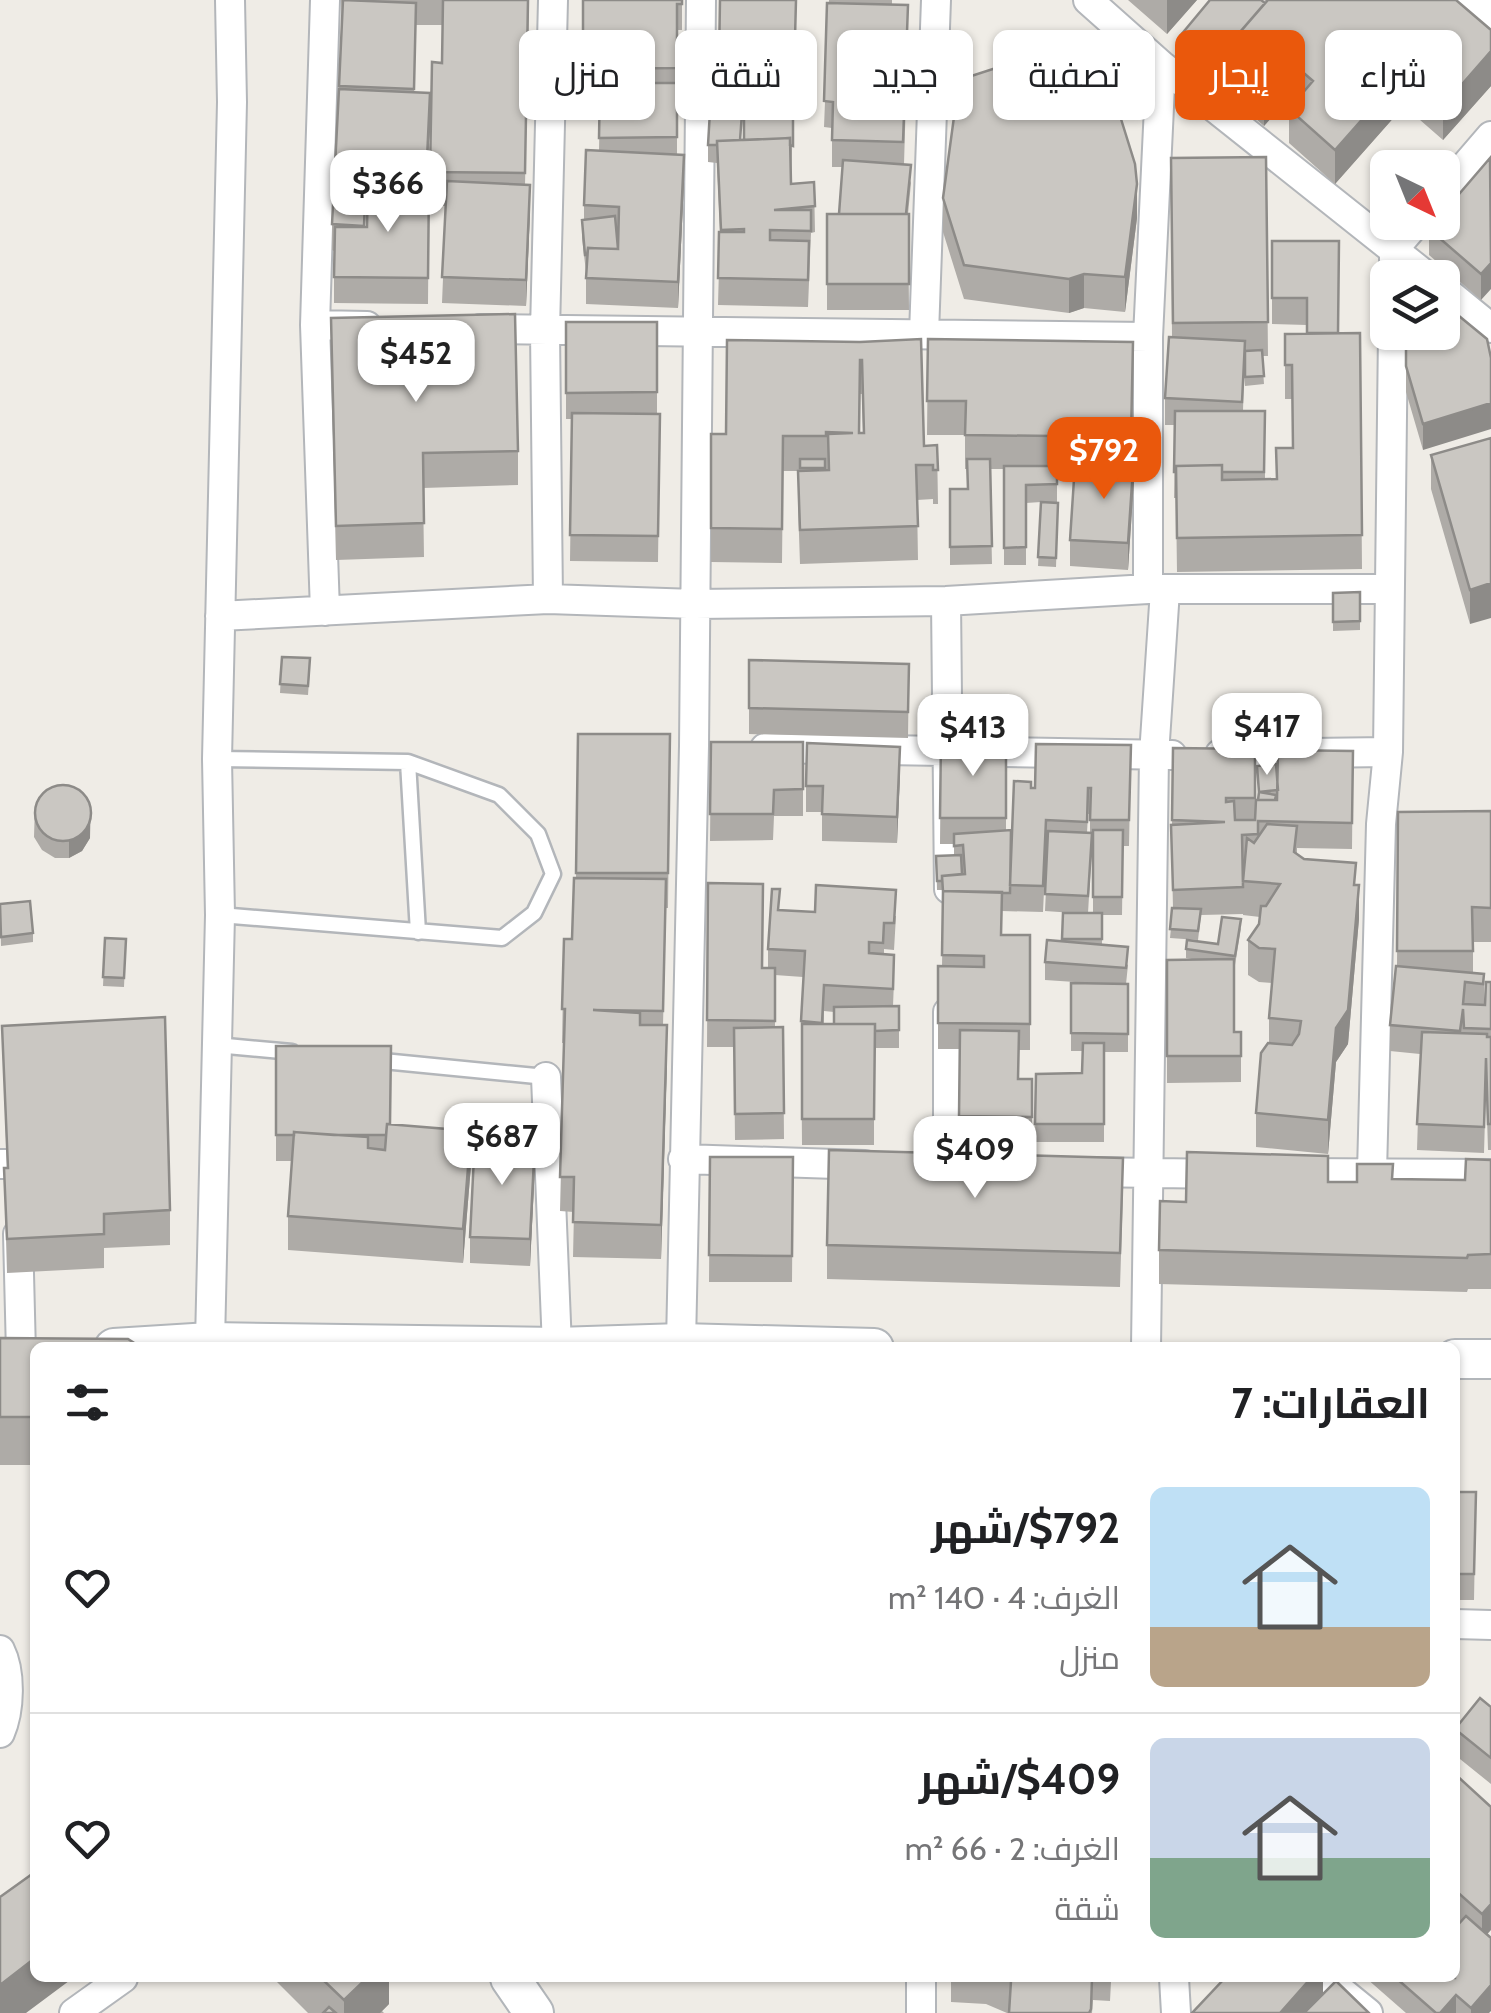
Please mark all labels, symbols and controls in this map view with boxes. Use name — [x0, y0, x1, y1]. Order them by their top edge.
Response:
chip: منزل — [519, 30, 655, 120]
chip: شقة — [675, 30, 817, 120]
chip: جديد — [837, 30, 973, 120]
chip: تصفية — [993, 30, 1155, 120]
chip: إيجار — [1175, 30, 1305, 120]
chip: شراء — [1325, 30, 1462, 120]
pin: $366 — [329, 150, 447, 235]
north arrow — [1370, 150, 1460, 240]
map controls — [1370, 150, 1460, 350]
text: $366 — [352, 163, 424, 202]
button: layers — [1370, 260, 1460, 350]
pin: $452 — [357, 320, 475, 405]
text: $452 — [380, 333, 452, 372]
pin: $792 — [1045, 417, 1163, 502]
text: $792 — [1069, 430, 1139, 469]
pin: $417 — [1208, 693, 1326, 778]
pin: $413 — [914, 694, 1032, 779]
text: $417 — [1234, 706, 1300, 745]
text: $413 — [939, 707, 1007, 746]
pin: $687 — [443, 1103, 561, 1188]
text: $687 — [466, 1116, 538, 1155]
pin: $409 — [916, 1116, 1034, 1201]
text: $409 — [935, 1129, 1015, 1168]
icon: filters — [60, 1375, 115, 1430]
text: العقارات: 7 — [1231, 1377, 1430, 1429]
text: $792/شهر — [931, 1502, 1120, 1554]
icon: home — [1230, 1527, 1350, 1647]
icon: heart — [60, 1560, 115, 1615]
text: الغرف: 4 · 140 m² — [888, 1578, 1120, 1617]
text: منزل — [1059, 1638, 1120, 1677]
text: $409/شهر — [919, 1753, 1120, 1805]
icon: home — [1230, 1778, 1350, 1898]
icon: heart — [60, 1811, 115, 1866]
text: الغرف: 2 · 66 m² — [905, 1829, 1120, 1868]
text: شقة — [1055, 1889, 1120, 1928]

